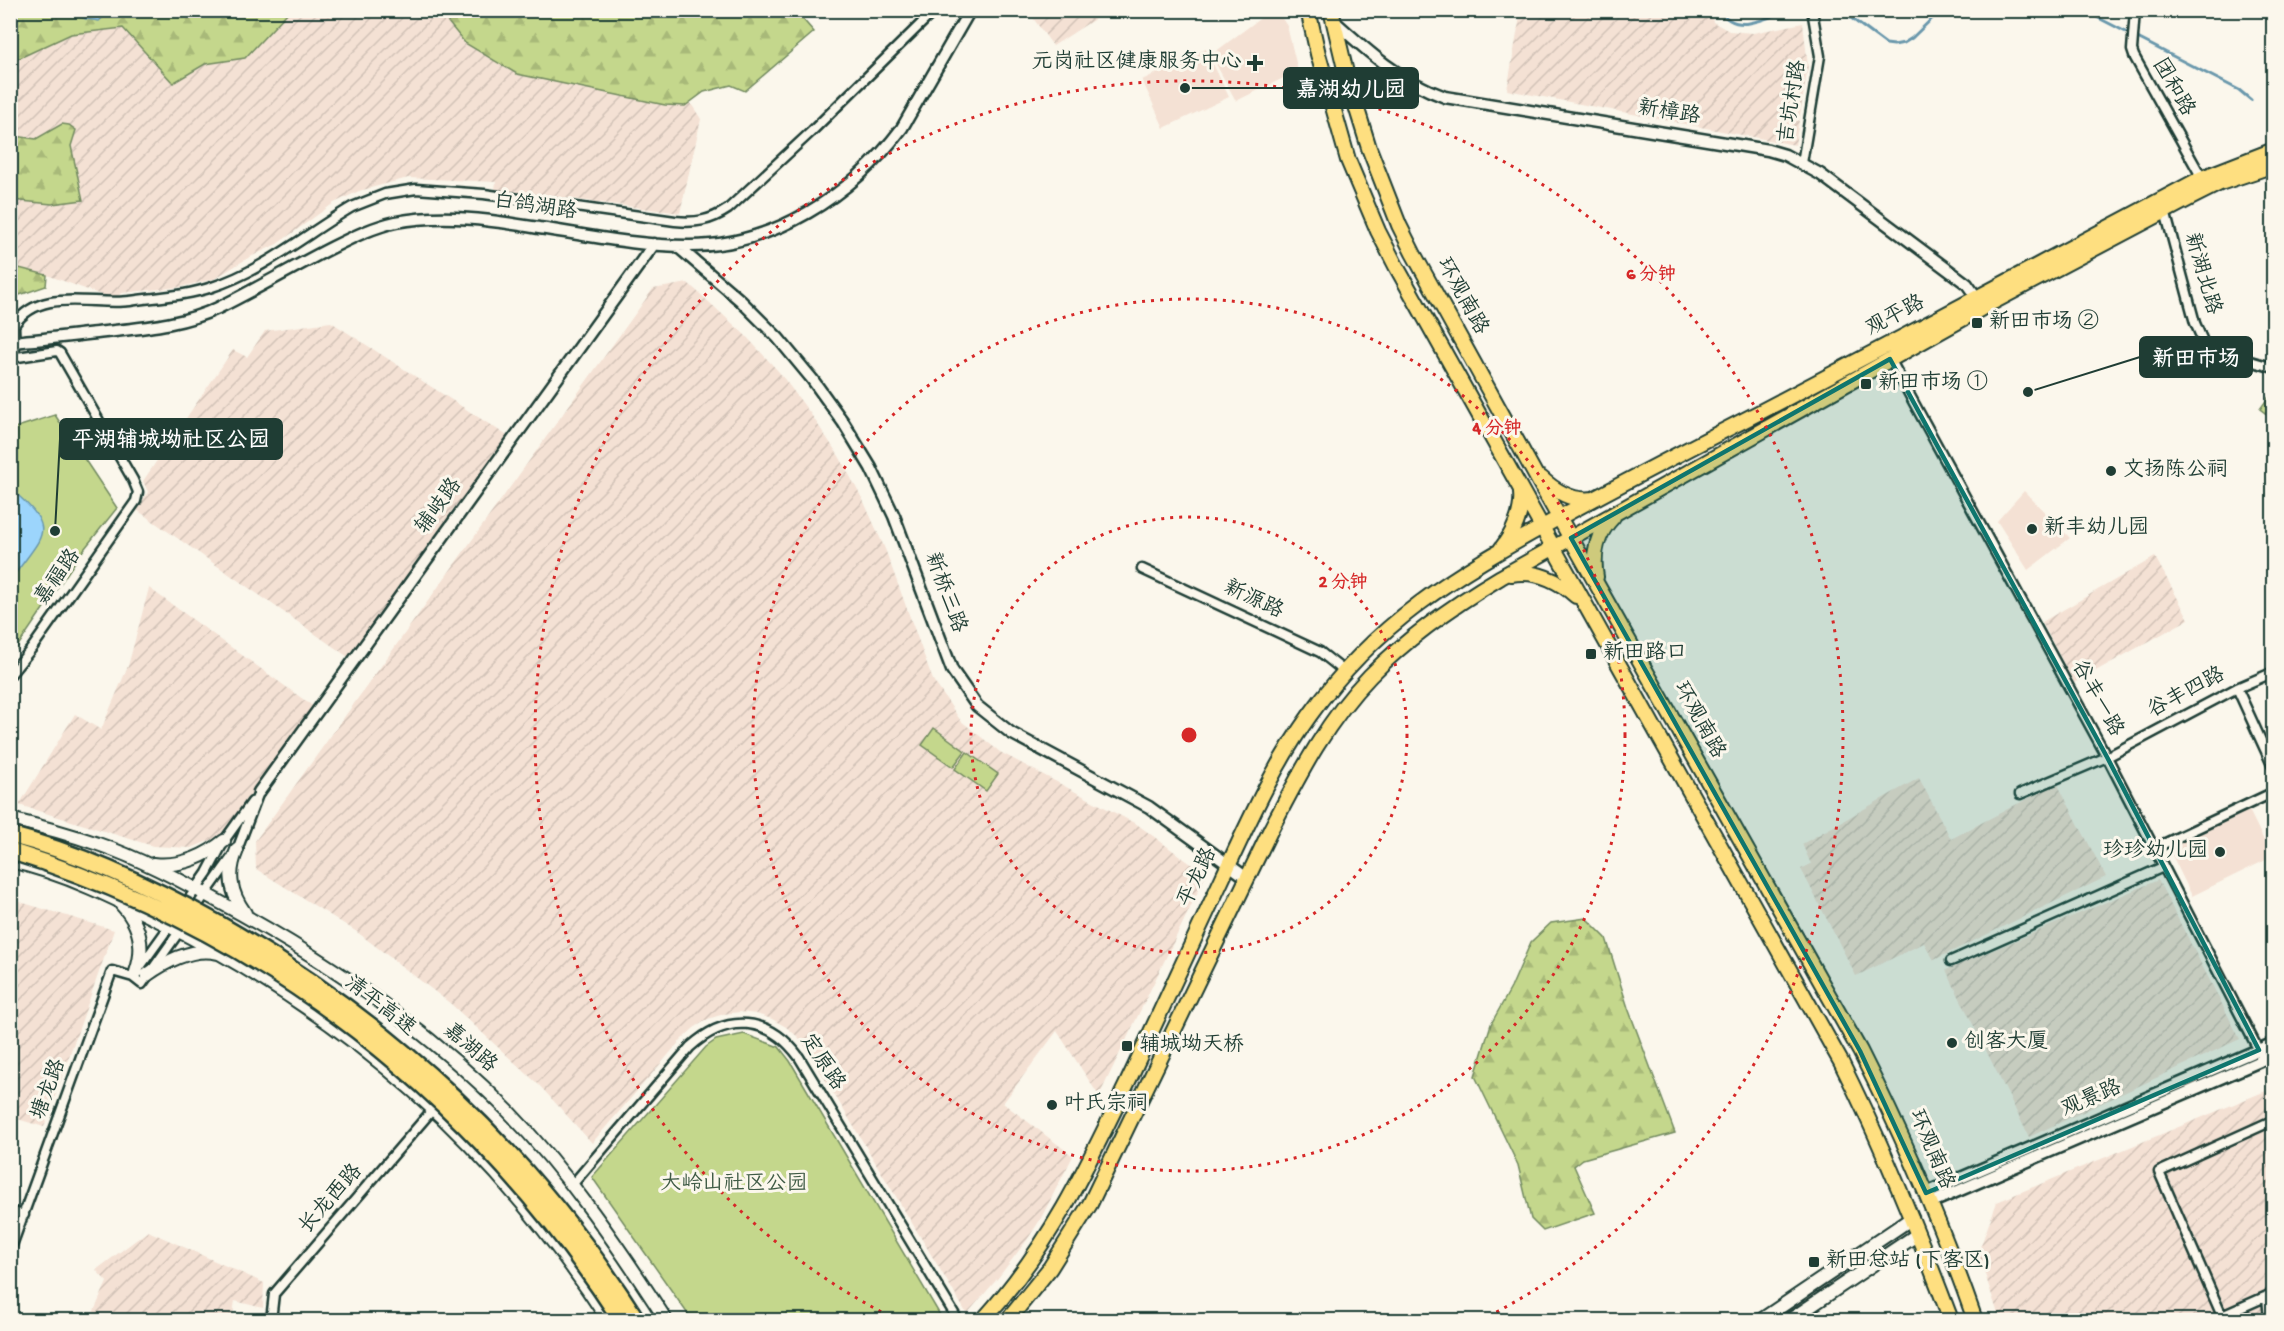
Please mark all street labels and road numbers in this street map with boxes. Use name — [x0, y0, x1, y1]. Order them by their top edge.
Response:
street label: 团和路 — [2145, 53, 2200, 122]
street label: 吉坑村路 — [1773, 58, 1813, 145]
street label: 新樟路 — [1636, 95, 1702, 131]
street label: 白鸽湖路 — [492, 188, 579, 226]
street label: 新湖北路 — [2177, 230, 2227, 318]
street label: 环观南路 — [1430, 253, 1494, 340]
street label: 观平路 — [1861, 289, 1930, 343]
street label: 辅岐路 — [410, 473, 469, 540]
street label: 嘉福路 — [29, 544, 87, 611]
street label: 新桥三路 — [918, 549, 972, 637]
street label: 新源路 — [1219, 575, 1288, 626]
street label: 谷丰一路 — [2065, 655, 2129, 742]
street label: 谷丰四路 — [2143, 661, 2230, 725]
street label: 环观南路 — [1667, 677, 1731, 764]
street label: 平龙路 — [1173, 843, 1224, 912]
street label: 清平高速 — [338, 970, 421, 1043]
street label: 嘉湖路 — [437, 1017, 502, 1079]
street label: 定原路 — [793, 1029, 851, 1096]
street label: 塘龙路 — [26, 1055, 73, 1124]
street label: 观景路 — [2057, 1074, 2126, 1124]
street label: 环观南路 — [1902, 1106, 1960, 1194]
street label: 长龙西路 — [294, 1159, 369, 1240]

